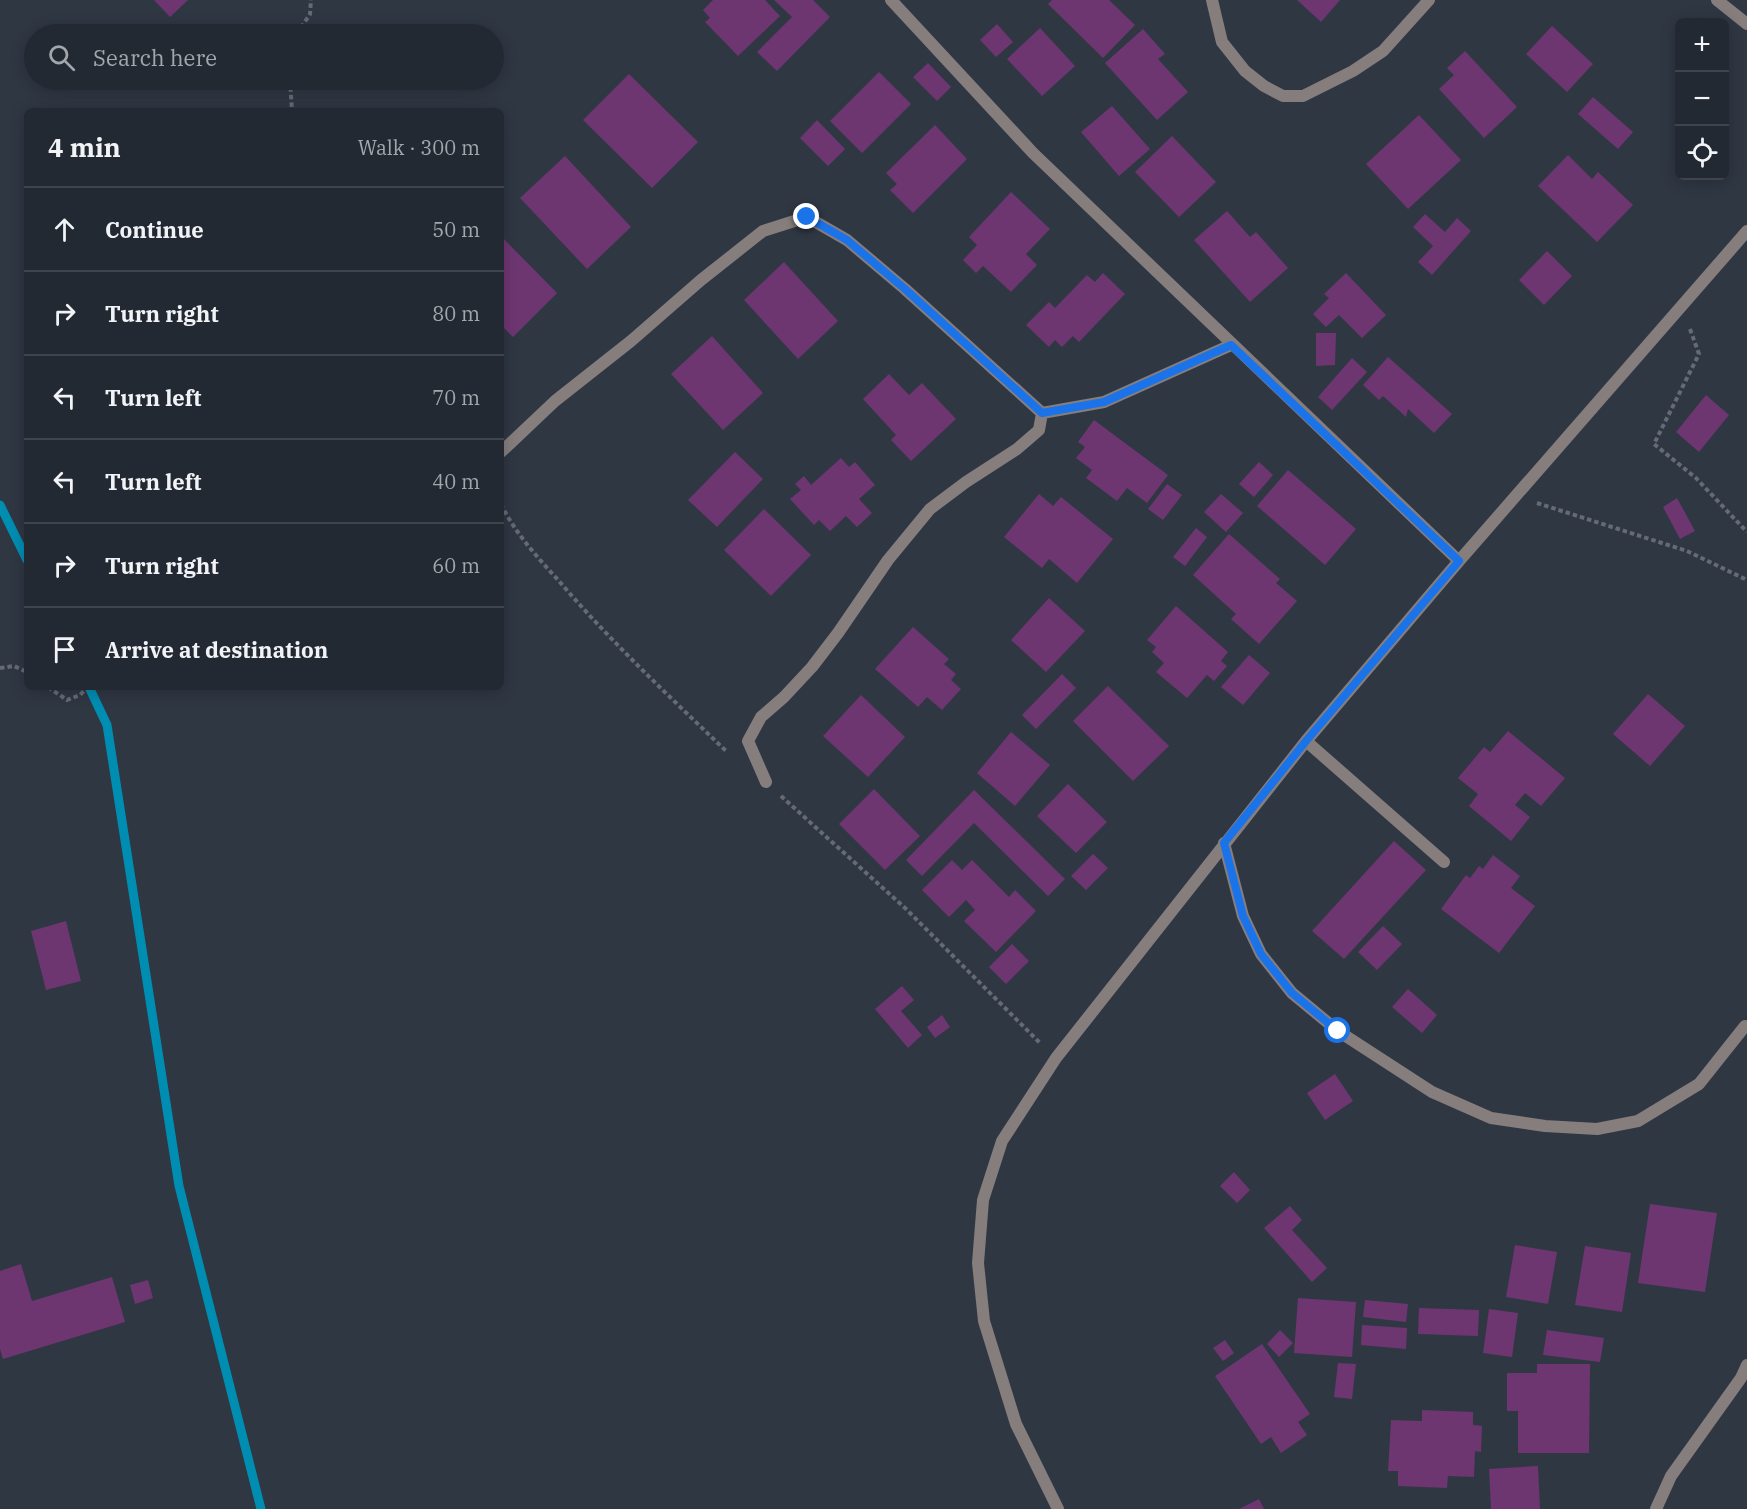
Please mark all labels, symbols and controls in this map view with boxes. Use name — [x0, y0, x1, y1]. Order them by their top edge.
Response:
map controls — [1675, 18, 1729, 180]
button: + — [1675, 18, 1729, 72]
search box — [24, 24, 504, 90]
icon: search — [45, 41, 78, 74]
text: Search here — [93, 43, 217, 72]
button: − — [1675, 72, 1729, 126]
button: locate — [1675, 126, 1729, 180]
text: 4 min — [48, 130, 121, 164]
text: Walk · 300 m — [358, 134, 480, 161]
route end — [793, 203, 819, 229]
icon: ahead — [48, 213, 81, 246]
text: Continue — [105, 215, 204, 244]
text: 50 m — [432, 216, 480, 243]
icon: right — [48, 297, 81, 330]
text: Turn right — [105, 299, 219, 328]
text: 80 m — [432, 300, 480, 327]
icon: left — [48, 381, 81, 414]
text: Turn left — [105, 383, 201, 412]
text: 70 m — [432, 384, 480, 411]
icon: left — [48, 465, 81, 498]
text: Turn left — [105, 467, 201, 496]
text: 40 m — [432, 468, 480, 495]
icon: right — [48, 549, 81, 582]
text: Turn right — [105, 551, 219, 580]
text: 60 m — [432, 552, 480, 579]
icon: arrive — [48, 633, 81, 666]
text: Arrive at destination — [105, 635, 328, 664]
route start — [1324, 1017, 1350, 1043]

